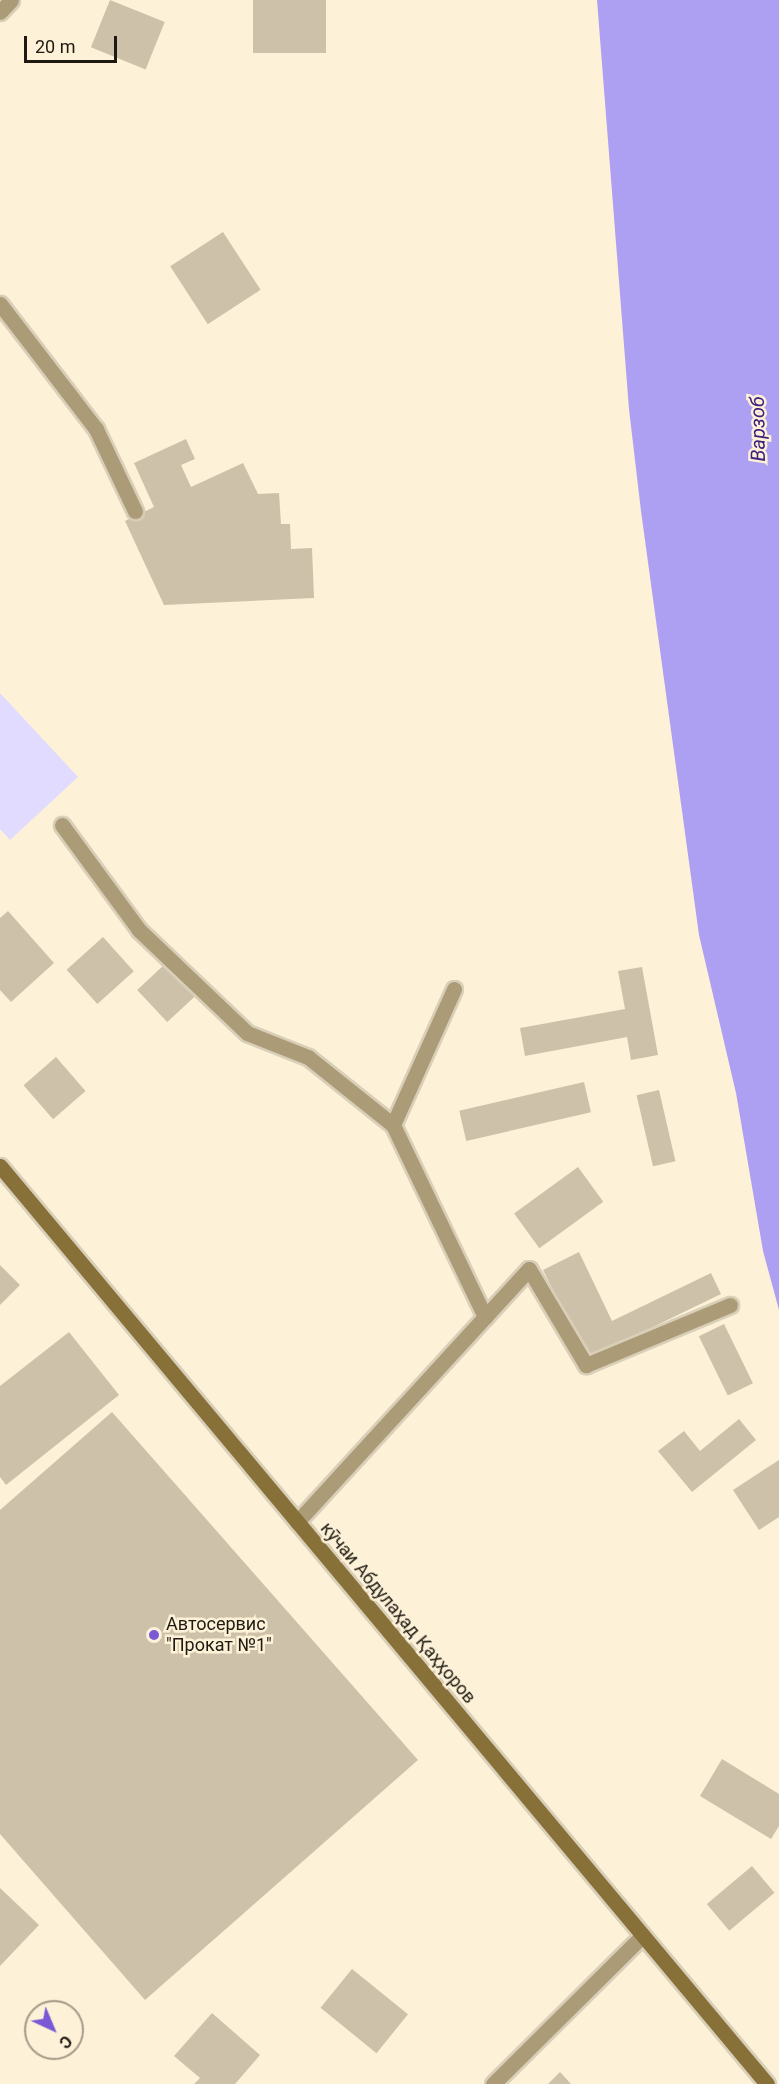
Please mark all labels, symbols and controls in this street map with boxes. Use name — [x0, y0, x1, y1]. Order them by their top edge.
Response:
scale bar — [27, 24, 120, 62]
text: 20 m — [35, 36, 75, 57]
water label: Варзоб — [745, 396, 771, 462]
street label: кӯчаи Абдулаҳад Қаҳҳоров — [316, 1518, 480, 1708]
place label: Автосервис "Прокат №1" — [166, 1614, 272, 1656]
marker: Автосервис "Прокат №1" — [147, 1628, 161, 1642]
north arrow — [24, 2000, 84, 2060]
text: С — [55, 2031, 76, 2052]

